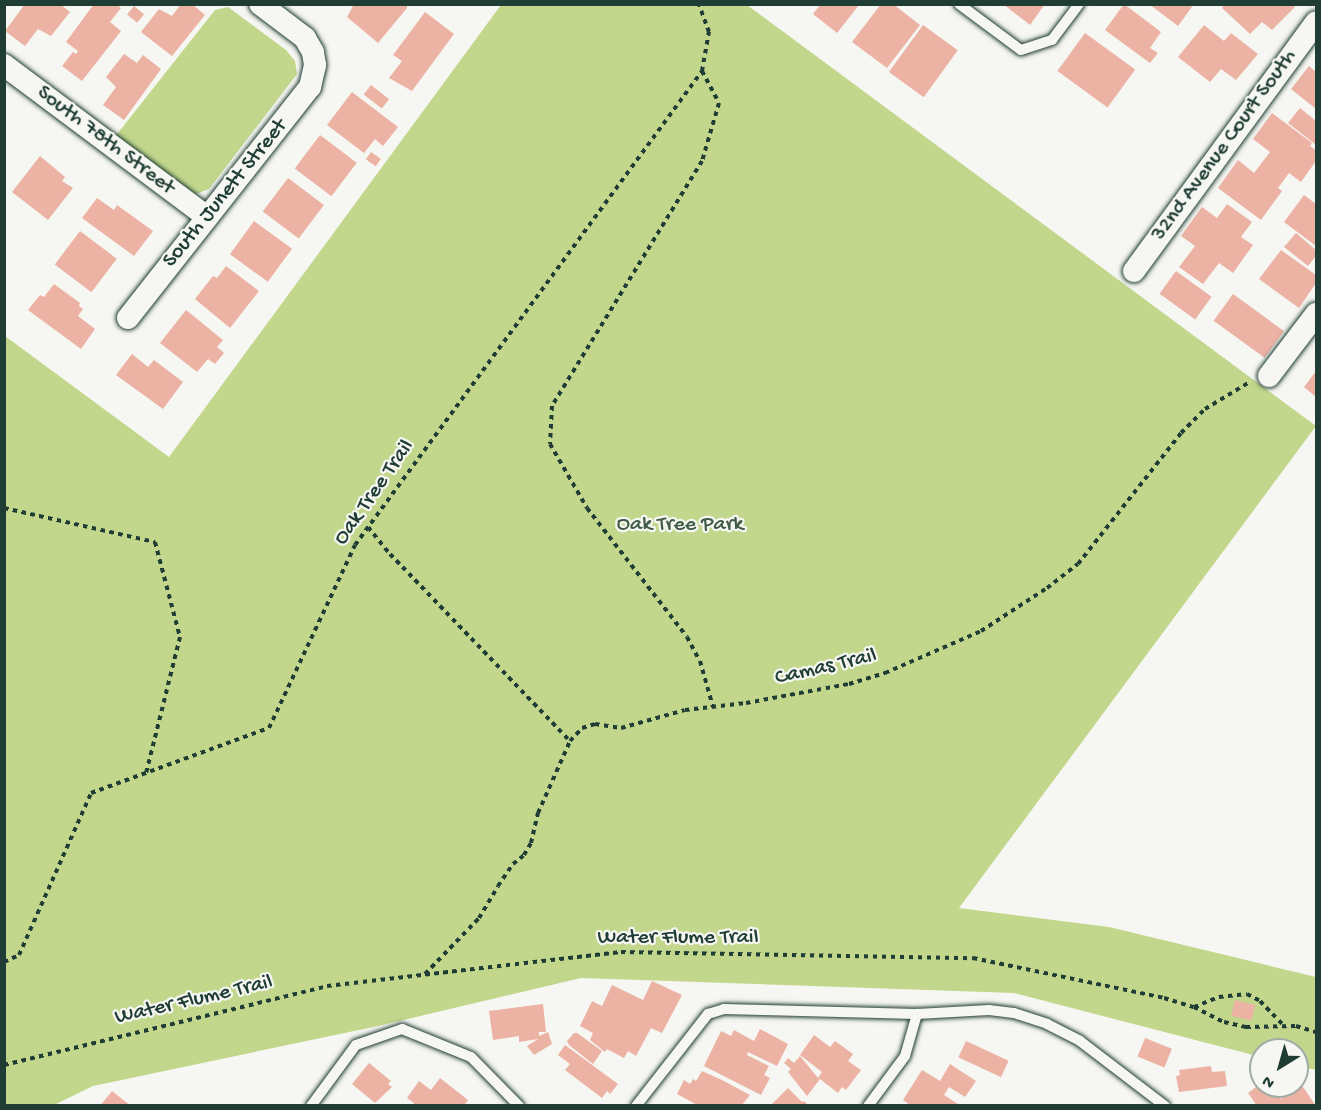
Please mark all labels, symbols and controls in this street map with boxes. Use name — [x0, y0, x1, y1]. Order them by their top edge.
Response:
street label: 32nd Avenue Court South — [1147, 45, 1303, 247]
street label: South 78th Street — [31, 80, 179, 202]
street label: South Junett Street — [158, 114, 294, 274]
street label: Oak Tree Trail — [329, 435, 421, 551]
park label: Oak Tree Park — [617, 513, 743, 539]
street label: Camas Trail — [773, 644, 879, 692]
street label: Water Flume Trail — [598, 926, 758, 952]
street label: Water Flume Trail — [113, 970, 275, 1032]
north arrow — [1249, 1038, 1309, 1098]
text: N — [1259, 1070, 1279, 1092]

